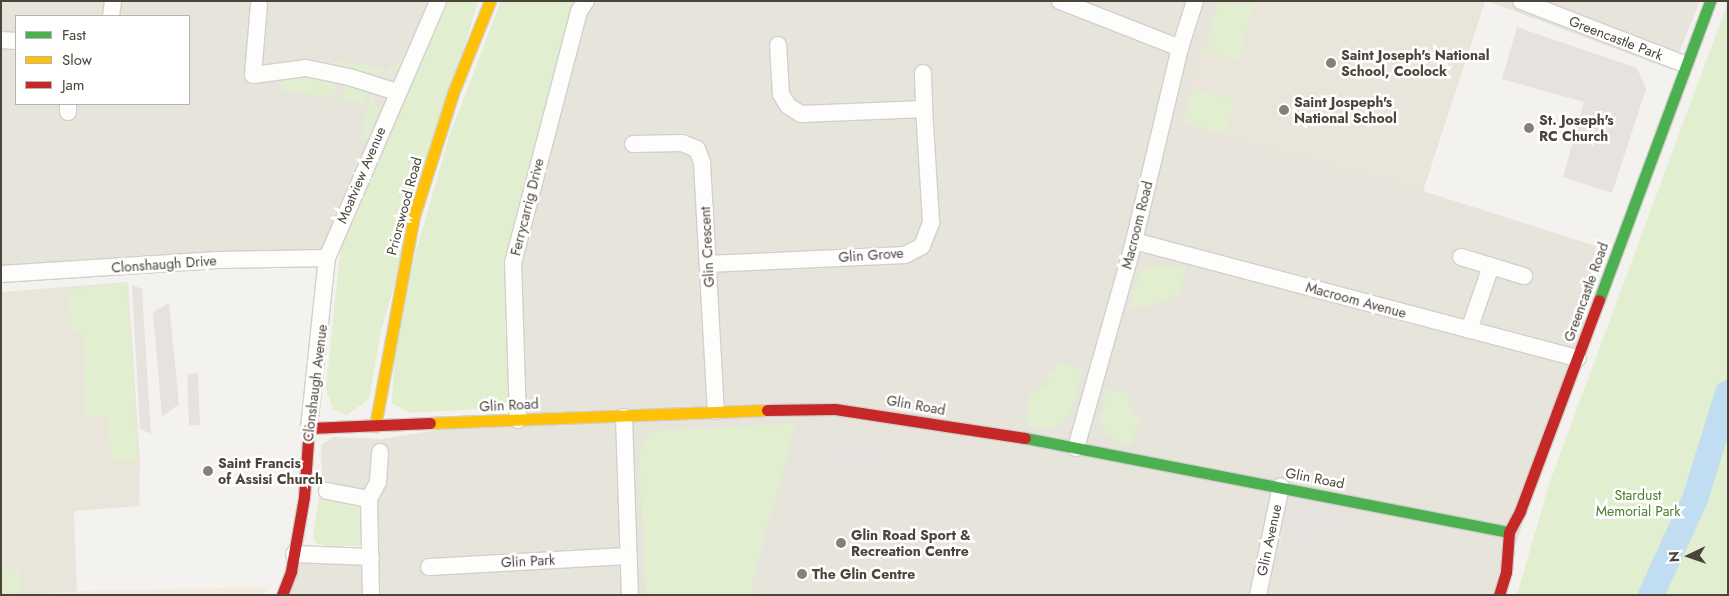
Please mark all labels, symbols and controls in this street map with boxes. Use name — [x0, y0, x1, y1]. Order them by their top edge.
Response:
street label: Greencastle Park — [1567, 12, 1665, 64]
legend — [15, 15, 190, 105]
text: Fast — [62, 24, 86, 46]
place label: Saint Joseph's National School, Coolock — [1341, 47, 1489, 80]
text: Slow — [62, 49, 92, 71]
marker: Saint Joseph's National School, Coolock — [1325, 57, 1337, 69]
text: Jam — [62, 74, 85, 96]
place label: Saint Jospeph's National School — [1294, 94, 1397, 126]
marker: Saint Jospeph's National School — [1278, 104, 1290, 116]
place label: St. Joseph's RC Church — [1539, 112, 1614, 144]
marker: St. Joseph's RC Church — [1523, 122, 1535, 134]
street label: Moatview Avenue — [333, 124, 389, 226]
street label: Priorswood Road — [383, 155, 425, 257]
street label: Ferrycarrig Drive — [507, 157, 547, 257]
street label: Macroom Road — [1118, 179, 1156, 271]
street label: Glin Crescent — [696, 206, 718, 288]
street label: Greencastle Road — [1560, 240, 1612, 344]
street label: Glin Grove — [838, 244, 904, 266]
street label: Clonshaugh Drive — [111, 252, 217, 276]
street label: Macroom Avenue — [1304, 279, 1408, 321]
street label: Clonshaugh Avenue — [299, 323, 331, 443]
street label: Glin Road — [885, 392, 947, 418]
street label: Glin Road — [479, 395, 539, 415]
place label: Saint Francis of Assisi Church — [218, 455, 323, 488]
street label: Glin Road — [1284, 464, 1346, 492]
marker: Saint Francis of Assisi Church — [202, 465, 214, 477]
park label: Stardust Memorial Park — [1596, 487, 1680, 520]
street label: Glin Avenue — [1253, 503, 1285, 577]
place label: Glin Road Sport & Recreation Centre — [851, 527, 971, 560]
north arrow — [1664, 531, 1714, 581]
marker: Glin Road Sport & Recreation Centre — [835, 537, 847, 549]
street label: Glin Park — [500, 551, 556, 571]
text: N — [1664, 551, 1684, 563]
place label: The Glin Centre — [812, 566, 915, 582]
marker: The Glin Centre — [796, 568, 808, 580]

